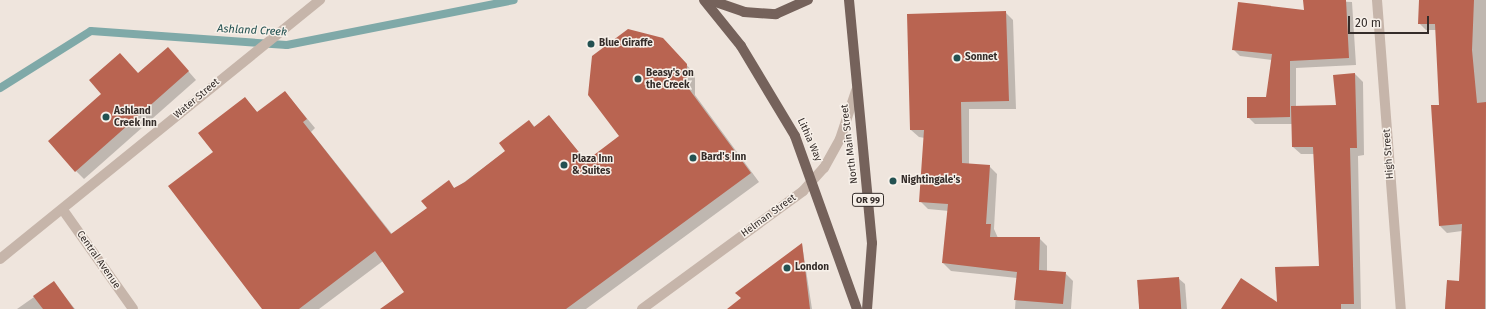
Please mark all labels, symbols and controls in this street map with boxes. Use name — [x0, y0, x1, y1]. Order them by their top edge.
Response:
scale bar — [1350, 8, 1431, 34]
text: 20 m — [1355, 16, 1381, 30]
water label: Ashland Creek — [217, 23, 287, 39]
place label: Blue Giraffe — [599, 38, 653, 50]
marker: Blue Giraffe — [586, 39, 596, 49]
place label: Sonnet — [965, 52, 997, 64]
marker: Sonnet — [952, 53, 962, 63]
place label: Beasy's on the Creek — [646, 67, 694, 90]
marker: Beasy's on the Creek — [633, 74, 643, 84]
street label: Water Street — [172, 76, 222, 122]
street label: North Main Street — [839, 103, 861, 185]
place label: Ashland Creek Inn — [114, 105, 157, 128]
marker: Ashland Creek Inn — [101, 112, 111, 122]
street label: Lithia Way — [794, 116, 824, 164]
street label: High Street — [1381, 128, 1397, 180]
place label: Bard's Inn — [701, 152, 746, 164]
place label: Plaza Inn & Suites — [572, 153, 613, 176]
marker: Bard's Inn — [688, 153, 698, 163]
marker: Plaza Inn & Suites — [559, 160, 569, 170]
place label: Nightingale's — [901, 175, 960, 187]
marker: Nightingale's — [888, 176, 898, 186]
street label: Helman Street — [739, 192, 799, 240]
road number: OR 99 — [852, 193, 884, 207]
street label: Central Avenue — [74, 229, 122, 291]
place label: London — [795, 262, 829, 274]
marker: London — [782, 263, 792, 273]

